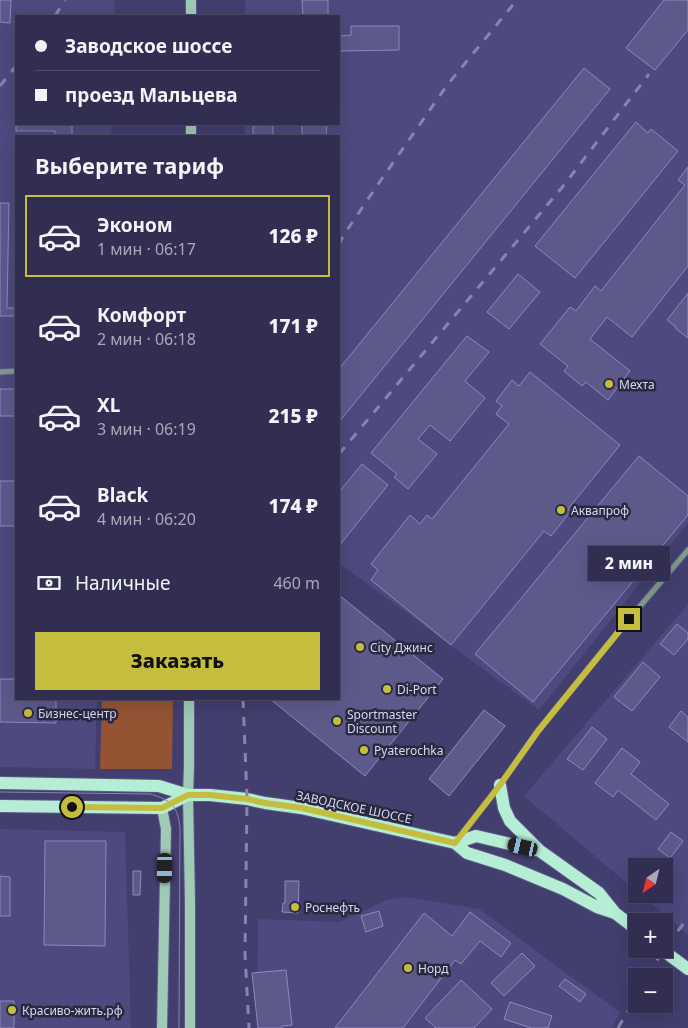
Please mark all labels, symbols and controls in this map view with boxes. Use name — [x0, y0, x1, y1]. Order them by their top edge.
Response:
text: Заводское шоссе — [65, 33, 232, 59]
text: проезд Мальцева — [65, 82, 238, 108]
text: Выберите тариф — [35, 150, 224, 180]
text: Эконом — [97, 212, 173, 238]
icon: car — [37, 214, 82, 259]
text: 126 ₽ — [268, 223, 318, 249]
text: 1 мин · 06:17 — [97, 238, 196, 260]
text: Комфорт — [97, 302, 186, 328]
icon: car — [37, 304, 82, 349]
text: 171 ₽ — [268, 313, 318, 339]
text: 2 мин · 06:18 — [97, 328, 196, 350]
place label: Мехта — [619, 376, 655, 393]
marker: Мехта — [603, 378, 615, 390]
text: XL — [97, 392, 120, 418]
icon: car — [37, 394, 82, 439]
text: 215 ₽ — [268, 403, 318, 429]
text: 3 мин · 06:19 — [97, 418, 196, 440]
text: Black — [97, 482, 148, 508]
icon: car — [37, 484, 82, 529]
text: 174 ₽ — [268, 493, 318, 519]
place label: Аквапроф — [571, 502, 629, 519]
marker: Аквапроф — [555, 504, 567, 516]
text: 4 мин · 06:20 — [97, 508, 196, 530]
callout: 2 мин — [588, 546, 670, 582]
text: 2 мин — [605, 552, 653, 574]
icon: cash — [35, 569, 63, 597]
text: Наличные — [75, 570, 170, 596]
text: 460 m — [273, 572, 320, 594]
route end — [618, 608, 640, 630]
button: Заказать — [35, 632, 320, 690]
place label: City Джинс — [370, 639, 433, 656]
marker: City Джинс — [354, 641, 366, 653]
place label: Di-Port — [397, 681, 437, 698]
marker: Di-Port — [381, 683, 393, 695]
place label: Бизнес-центр — [38, 705, 117, 722]
place label: Sportmaster Discount — [347, 706, 417, 737]
marker: Бизнес-центр — [22, 707, 34, 719]
marker: Sportmaster Discount — [331, 715, 343, 727]
place label: Pyaterochka — [374, 742, 444, 759]
marker: Pyaterochka — [358, 744, 370, 756]
street label: ЗАВОДСКОЕ ШОССЕ — [295, 786, 413, 828]
route start — [61, 796, 83, 818]
car — [506, 836, 539, 858]
car — [157, 853, 172, 883]
north arrow — [628, 858, 672, 902]
map controls — [628, 858, 673, 1013]
place label: Роснефть — [305, 899, 360, 916]
marker: Роснефть — [289, 901, 301, 913]
button: + — [628, 913, 673, 958]
place label: Норд — [418, 960, 449, 977]
marker: Норд — [402, 962, 414, 974]
button: − — [628, 968, 673, 1013]
place label: Красиво-жить.рф — [22, 1002, 123, 1019]
marker: Красиво-жить.рф — [6, 1004, 18, 1016]

